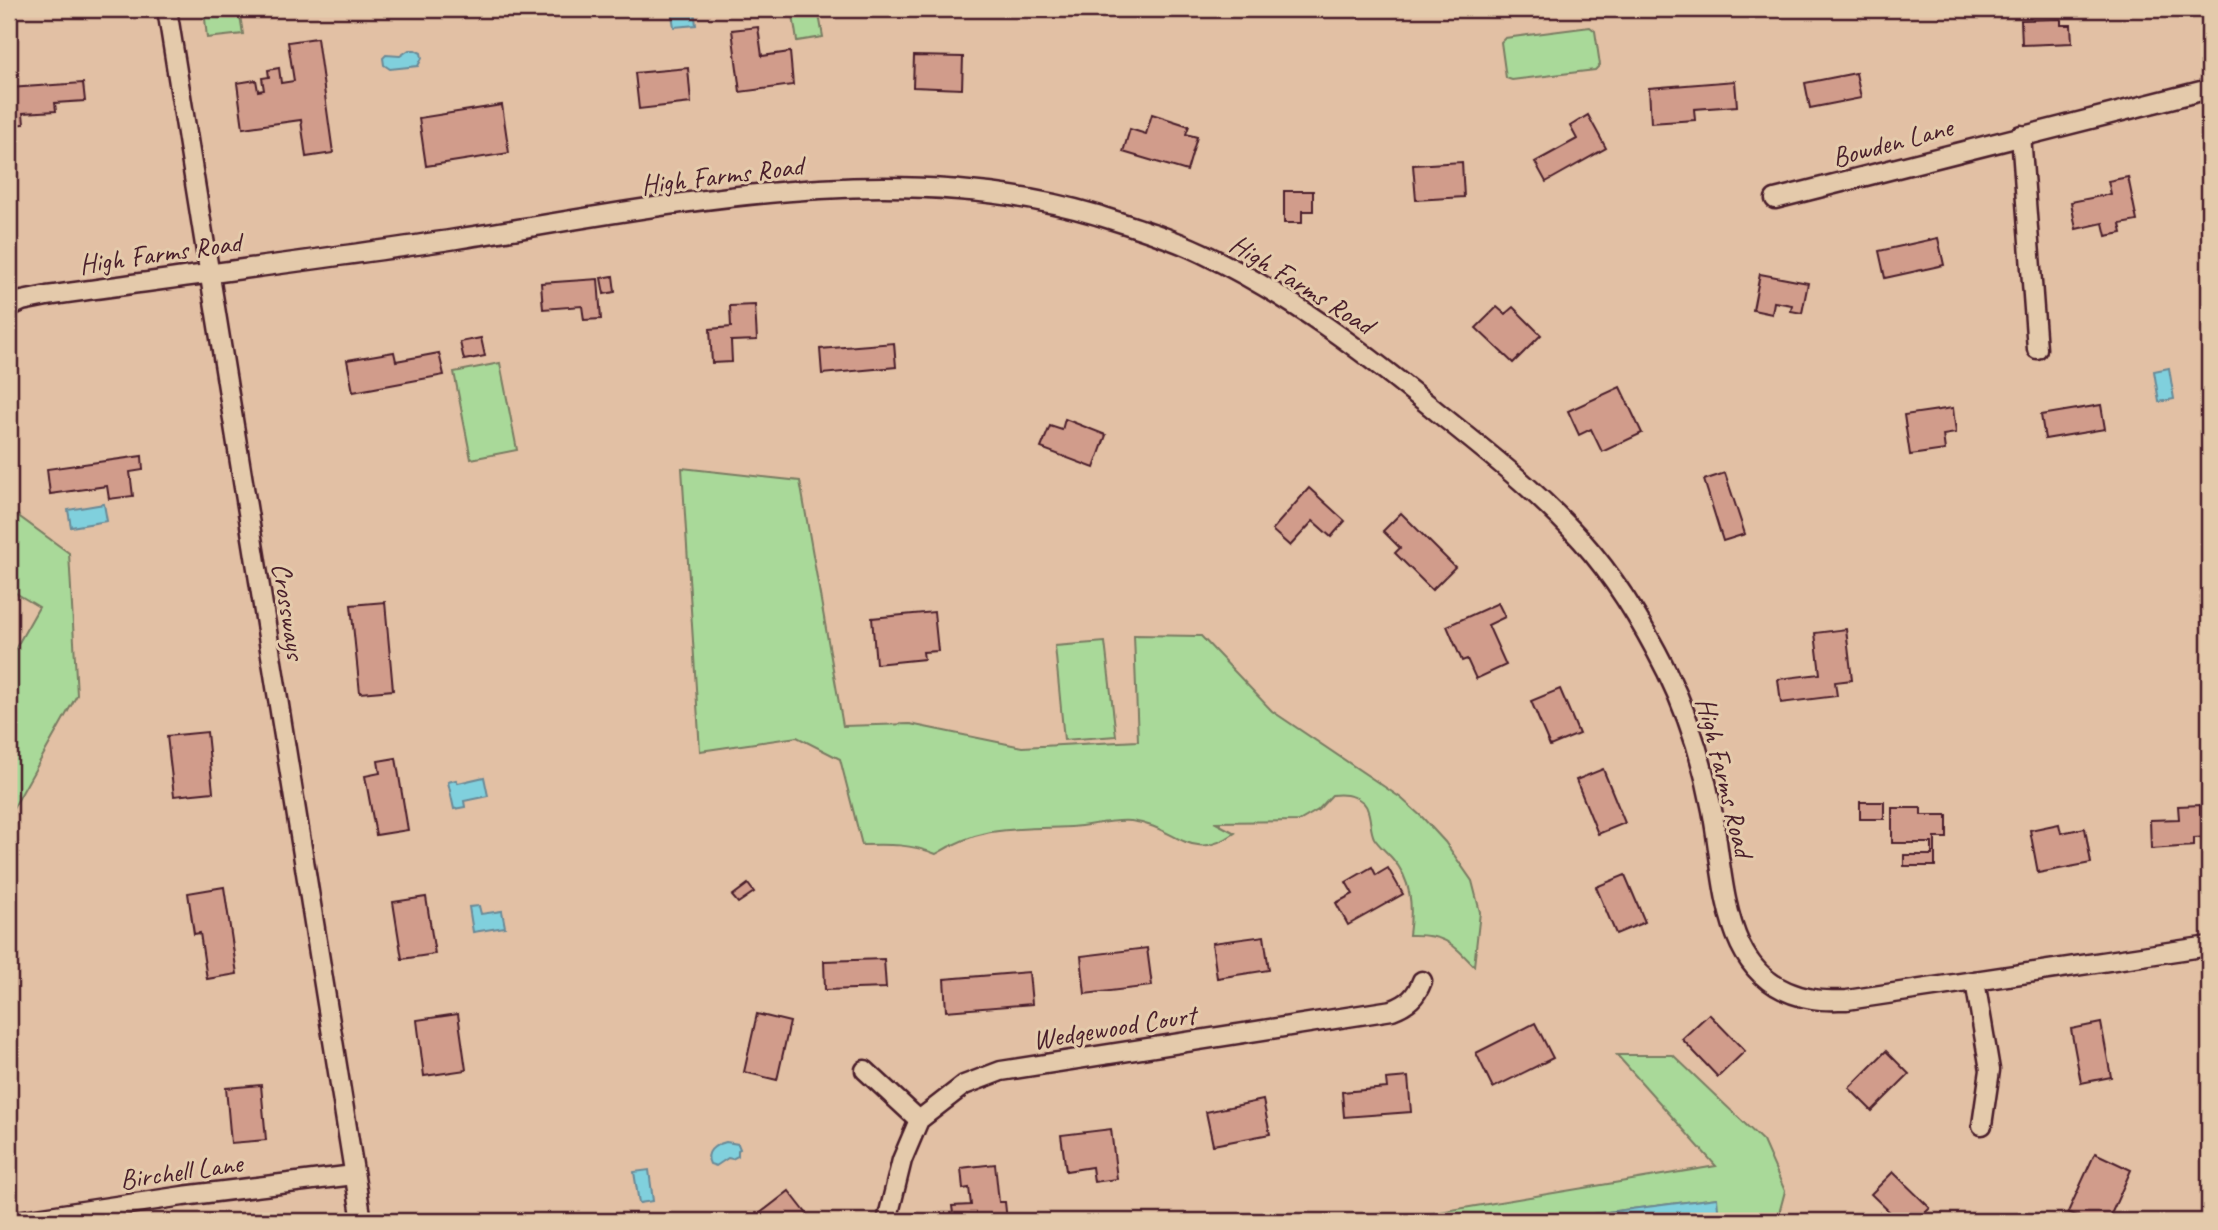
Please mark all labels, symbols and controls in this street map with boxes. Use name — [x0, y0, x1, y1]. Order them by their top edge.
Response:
street label: Bowden Lane — [1828, 109, 1958, 175]
street label: High Farms Road — [639, 147, 809, 202]
street label: High Farms Road — [77, 224, 247, 282]
street label: High Farms Road — [1224, 226, 1384, 344]
street label: Crossways — [264, 560, 314, 664]
street label: High Farms Road — [1688, 694, 1763, 864]
street label: Wedgewood Court — [1030, 996, 1202, 1057]
street label: Birchell Lane — [118, 1145, 246, 1197]

